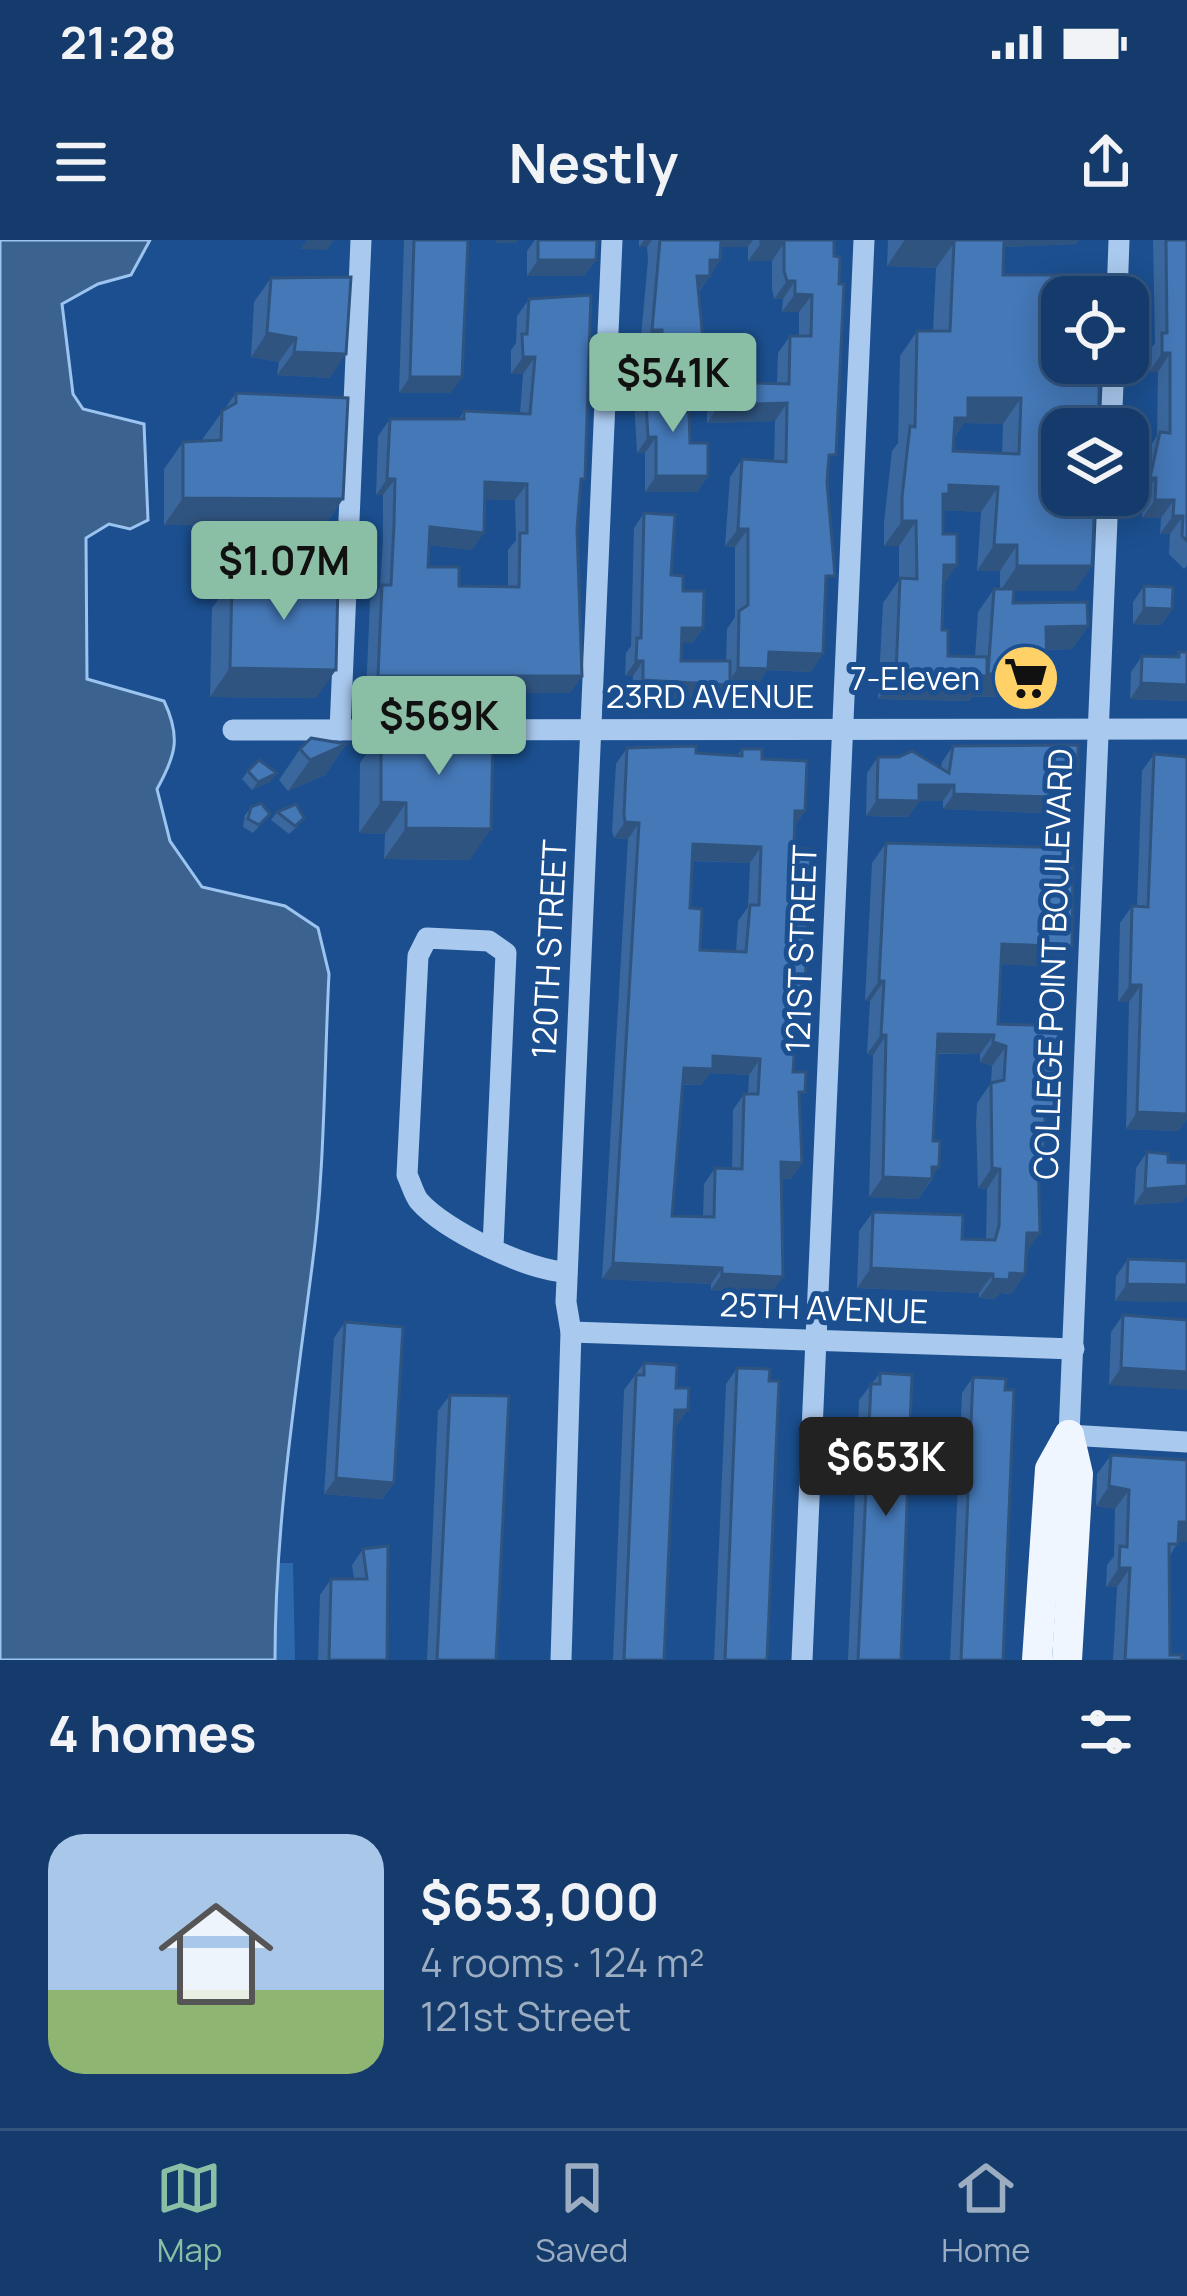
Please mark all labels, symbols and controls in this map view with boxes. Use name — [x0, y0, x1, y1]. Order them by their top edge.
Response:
text: 21:28 — [60, 11, 176, 73]
text: Nestly — [509, 125, 678, 199]
icon: menu — [48, 129, 114, 195]
icon: share — [1073, 129, 1139, 195]
map controls — [1041, 276, 1149, 516]
button: locate — [1041, 276, 1149, 384]
pin: $541K — [589, 333, 757, 435]
text: $541K — [616, 345, 730, 399]
button: layers — [1041, 408, 1149, 516]
pin: $1.07M — [186, 521, 382, 623]
text: $1.07M — [218, 533, 350, 587]
supermarket icon: 7-Eleven — [991, 643, 1061, 713]
place label: 7-Eleven — [850, 655, 980, 700]
street label: 23RD AVENUE — [606, 673, 814, 718]
pin: $569K — [355, 676, 523, 778]
text: $569K — [379, 688, 499, 742]
street label: COLLEGE POINT BOULEVARD — [1022, 748, 1083, 1180]
street label: 120TH STREET — [520, 838, 577, 1059]
street label: 121ST STREET — [774, 844, 827, 1054]
street label: 25TH AVENUE — [719, 1281, 929, 1334]
pin: $653K — [802, 1417, 970, 1519]
text: $653K — [826, 1429, 946, 1483]
text: 4 homes — [48, 1698, 256, 1767]
icon: filters — [1073, 1699, 1139, 1765]
text: $653,000 — [420, 1866, 659, 1935]
icon: home — [144, 1882, 288, 2026]
text: 4 rooms · 124 m² — [420, 1935, 705, 1989]
text: 121st Street — [420, 1989, 631, 2043]
tab: Map — [156, 2155, 222, 2272]
tab: Saved — [535, 2155, 628, 2272]
tab: Home — [941, 2155, 1031, 2272]

